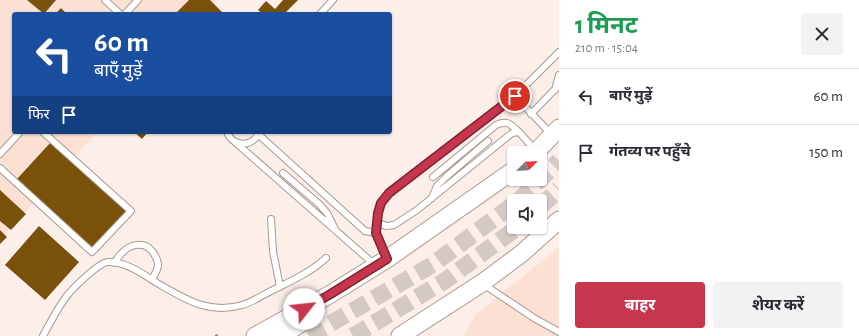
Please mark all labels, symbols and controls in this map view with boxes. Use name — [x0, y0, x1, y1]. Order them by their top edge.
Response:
button: close — [801, 13, 843, 55]
text: 1 मिनट — [575, 14, 638, 38]
icon: left — [28, 28, 80, 80]
text: 60 m — [94, 29, 149, 57]
text: 210 m · 15:04 — [575, 42, 638, 55]
text: बाएँ मुड़ें — [94, 62, 142, 80]
pin — [498, 79, 532, 113]
icon: arrive — [504, 85, 526, 107]
icon: left — [575, 86, 597, 108]
text: बाएँ मुड़ें — [609, 88, 652, 103]
text: 60 m — [814, 89, 843, 104]
icon: arrive — [58, 104, 80, 126]
text: फिर — [28, 107, 50, 122]
icon: arrive — [575, 142, 597, 164]
text: गंतव्य पर पहुँचे — [609, 144, 691, 159]
text: 150 m — [809, 145, 843, 160]
north arrow — [507, 146, 547, 186]
map controls — [507, 146, 547, 234]
button: sound — [507, 194, 547, 234]
button: बाहर — [575, 282, 705, 328]
button: शेयर करें — [713, 282, 843, 328]
position arrow — [283, 288, 325, 330]

